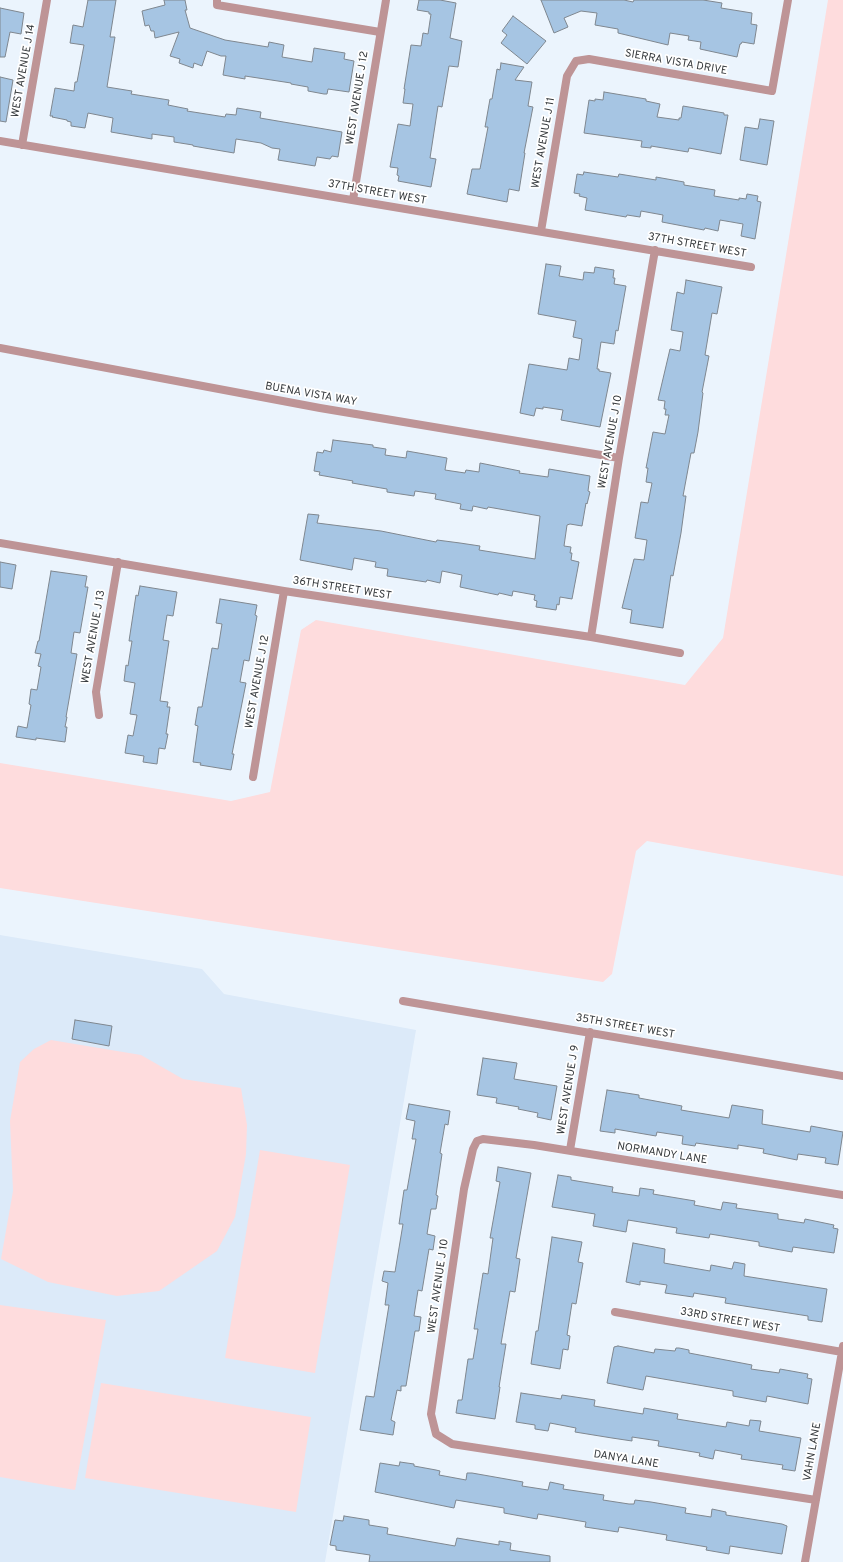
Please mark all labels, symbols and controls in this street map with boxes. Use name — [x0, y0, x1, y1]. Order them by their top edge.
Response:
street label: WEST AVENUE J 14 — [9, 23, 39, 119]
street label: SIERRA VISTA DRIVE — [624, 47, 728, 79]
street label: WEST AVENUE J 12 — [344, 50, 372, 146]
street label: WEST AVENUE J 11 — [529, 96, 559, 190]
street label: 37TH STREET WEST — [327, 178, 427, 208]
street label: 37TH STREET WEST — [647, 231, 747, 261]
street label: BUENA VISTA WAY — [264, 380, 358, 410]
street label: WEST AVENUE J 10 — [596, 394, 626, 490]
street label: 36TH STREET WEST — [292, 575, 392, 603]
street label: WEST AVENUE J 13 — [79, 589, 109, 685]
street label: WEST AVENUE J 12 — [243, 634, 273, 730]
street label: 35TH STREET WEST — [574, 1012, 676, 1042]
street label: WEST AVENUE J 9 — [555, 1044, 583, 1136]
street label: NORMANDY LANE — [616, 1140, 708, 1168]
street label: WEST AVENUE J 10 — [426, 1238, 452, 1334]
street label: 33RD STREET WEST — [679, 1306, 781, 1336]
street label: VAHN LANE — [801, 1422, 825, 1482]
street label: DANYA LANE — [592, 1448, 660, 1472]

